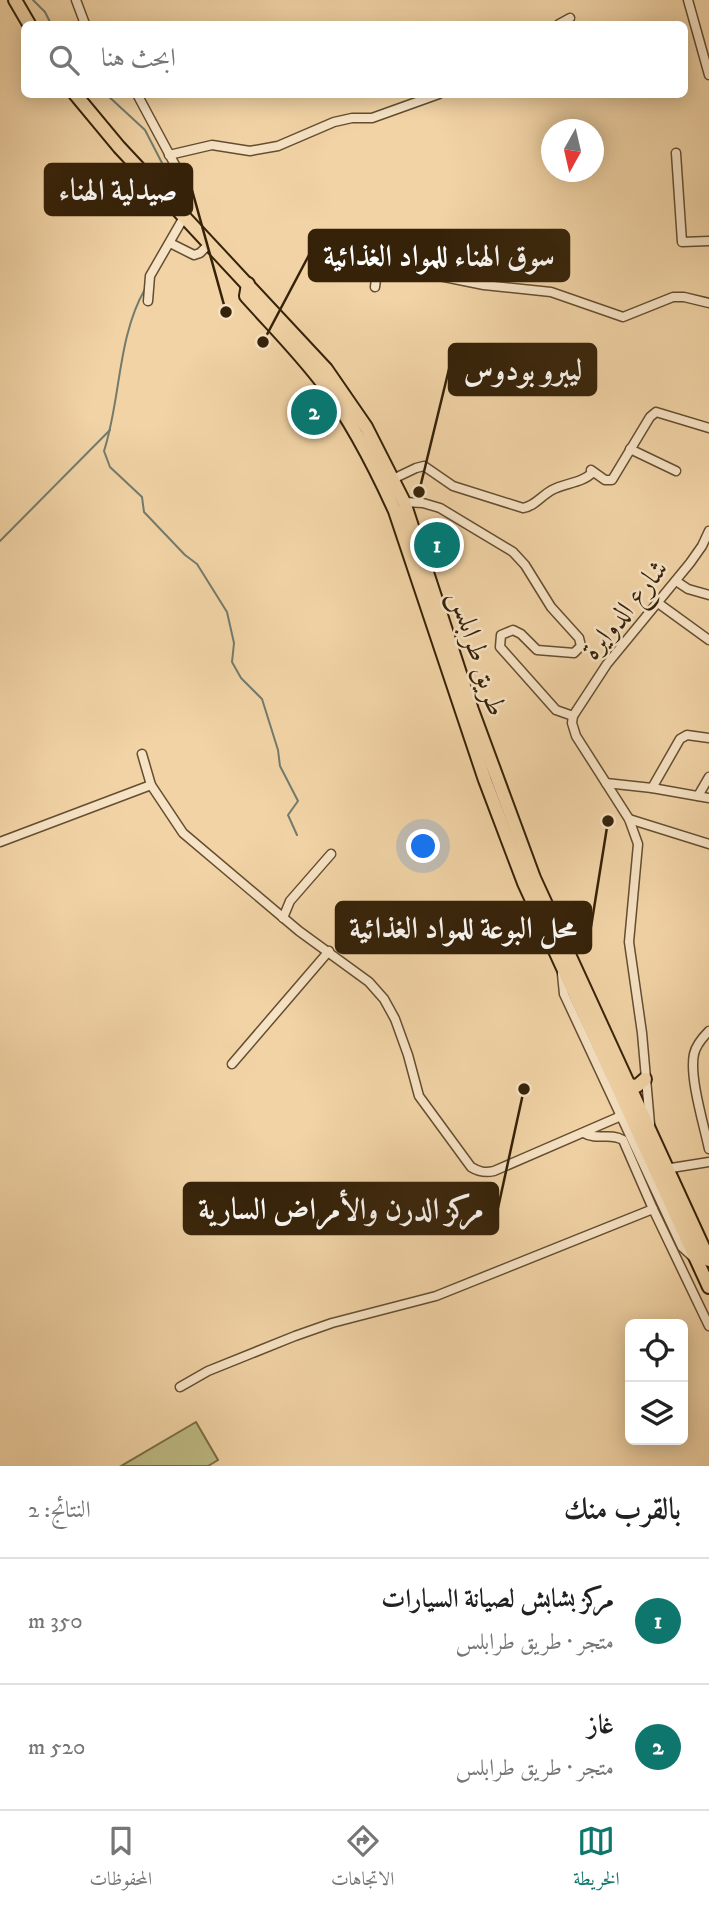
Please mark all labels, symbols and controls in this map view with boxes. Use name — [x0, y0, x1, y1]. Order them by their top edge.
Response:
search box — [21, 21, 688, 98]
icon: search — [45, 41, 83, 79]
text: ابحث هنا — [101, 42, 176, 75]
north arrow — [541, 119, 604, 182]
callout: صيدلية الهناء — [45, 164, 192, 215]
text: صيدلية الهناء — [59, 173, 177, 210]
callout: سوق الهناء للمواد الغذائية — [309, 230, 569, 281]
text: سوق الهناء للمواد الغذائية — [323, 239, 555, 276]
callout: ليبرو بودوس — [449, 344, 596, 395]
text: ليبرو بودوس — [464, 353, 582, 390]
pin: 2 — [291, 386, 337, 438]
pin: 1 — [414, 519, 460, 571]
street label: شارع الدوايرة — [574, 553, 680, 670]
street label: طريق طرابلس — [441, 586, 514, 721]
your location — [406, 829, 440, 863]
callout: محل البوعة للمواد الغذائية — [336, 902, 591, 953]
text: محل البوعة للمواد الغذائية — [349, 911, 578, 949]
callout: مركز الدرن والأمراض السارية — [184, 1183, 498, 1234]
text: مركز الدرن والأمراض السارية — [198, 1189, 484, 1230]
map controls — [625, 1319, 688, 1445]
button: locate — [625, 1319, 688, 1382]
button: layers — [625, 1382, 688, 1445]
text: بالقرب منك — [564, 1492, 681, 1529]
text: النتائج: 2 — [28, 1496, 91, 1525]
text: مركز بشابش لصيانة السيارات — [381, 1583, 614, 1616]
text: 350 m — [28, 1607, 83, 1636]
text: 1 — [654, 1607, 662, 1636]
text: متجر · طريق طرابلس — [455, 1628, 614, 1657]
text: غاز — [588, 1709, 614, 1742]
text: 520 m — [28, 1733, 85, 1762]
text: 2 — [652, 1733, 664, 1762]
text: متجر · طريق طرابلس — [455, 1754, 614, 1783]
tab: المحفوظات — [89, 1822, 152, 1897]
tab: الاتجاهات — [331, 1822, 394, 1897]
tab: الخريطة — [573, 1822, 620, 1897]

